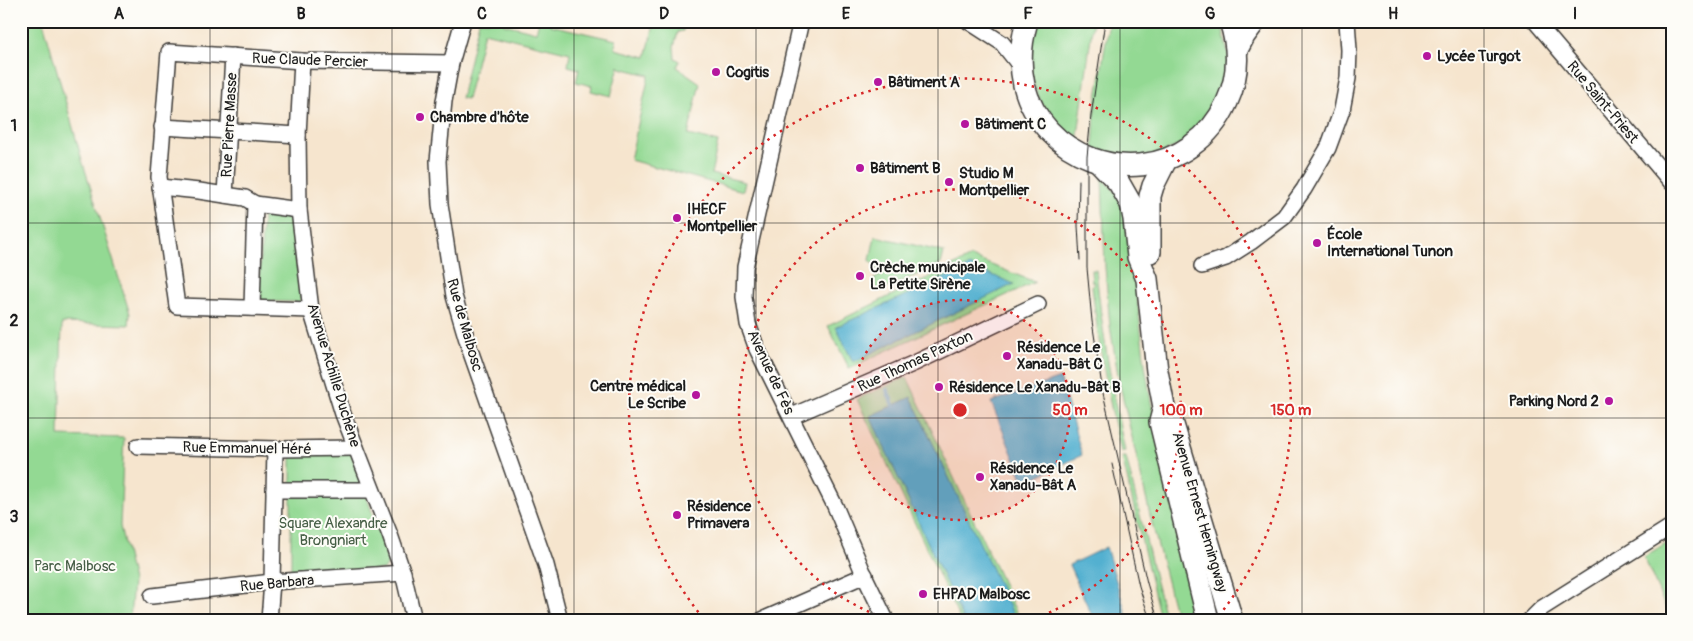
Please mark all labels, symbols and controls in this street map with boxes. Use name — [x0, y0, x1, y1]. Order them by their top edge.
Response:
text: A — [114, 4, 125, 24]
text: B — [296, 4, 306, 24]
text: C — [477, 4, 487, 24]
text: D — [659, 4, 669, 24]
text: E — [842, 4, 851, 24]
text: F — [1023, 4, 1033, 24]
text: G — [1205, 4, 1216, 24]
text: H — [1388, 4, 1398, 24]
text: I — [1573, 4, 1577, 24]
place label: Lycée Turgot — [1437, 47, 1521, 66]
street label: Rue Claude Percier — [252, 49, 369, 72]
marker: Lycée Turgot — [1421, 50, 1433, 62]
street label: Rue Saint-Priest — [1563, 57, 1643, 148]
place label: Cogitis — [726, 63, 769, 82]
marker: Cogitis — [710, 66, 722, 78]
street label: Rue Pierre Masse — [217, 72, 242, 178]
place label: Bâtiment A — [888, 73, 960, 92]
marker: Bâtiment A — [872, 76, 884, 88]
place label: Chambre d'hôte — [430, 108, 529, 127]
marker: Chambre d'hôte — [414, 111, 426, 123]
place label: Bâtiment C — [975, 115, 1046, 134]
text: 1 — [11, 116, 17, 136]
marker: Bâtiment C — [959, 118, 971, 130]
place label: Bâtiment B — [870, 159, 941, 178]
marker: Bâtiment B — [854, 162, 866, 174]
place label: Studio M Montpellier — [959, 164, 1030, 200]
marker: Studio M Montpellier — [943, 176, 955, 188]
place label: IHECF Montpellier — [687, 200, 758, 236]
marker: IHECF Montpellier — [671, 212, 683, 224]
place label: École International Tunon — [1327, 225, 1453, 261]
marker: École International Tunon — [1311, 237, 1323, 249]
place label: Crèche municipale La Petite Sirène — [870, 258, 986, 294]
marker: Crèche municipale La Petite Sirène — [854, 270, 866, 282]
street label: Rue de Malbosc — [442, 276, 487, 374]
street label: Avenue Achille Duchène — [303, 301, 365, 450]
text: 2 — [10, 311, 19, 331]
street label: Rue Thomas Paxton — [855, 326, 976, 396]
street label: Avenue de Fès — [743, 327, 799, 418]
place label: Résidence Le Xanadu-Bât C — [1017, 338, 1103, 374]
marker: Résidence Le Xanadu-Bât C — [1001, 350, 1013, 362]
place label: Centre médical Le Scribe — [590, 377, 687, 413]
place label: Résidence Le Xanadu-Bât B — [949, 378, 1121, 397]
marker: Résidence Le Xanadu-Bât B — [933, 381, 945, 393]
marker: Centre médical Le Scribe — [690, 389, 702, 401]
place label: Parking Nord 2 — [1509, 392, 1599, 411]
marker: Parking Nord 2 — [1603, 395, 1615, 407]
centre of rings — [951, 401, 969, 419]
text: 50 m — [1053, 401, 1087, 420]
text: 100 m — [1160, 401, 1202, 420]
text: 150 m — [1271, 401, 1311, 420]
street label: Avenue Ernest Hemingway — [1168, 430, 1232, 595]
street label: Rue Emmanuel Héré — [182, 438, 312, 459]
place label: Résidence Le Xanadu-Bât A — [990, 459, 1077, 495]
marker: Résidence Le Xanadu-Bât A — [974, 471, 986, 483]
place label: Résidence Primavera — [687, 497, 752, 533]
text: 3 — [10, 507, 19, 527]
marker: Résidence Primavera — [671, 509, 683, 521]
park label: Square Alexandre Brongniart — [278, 514, 388, 550]
park label: Parc Malbosc — [34, 557, 116, 576]
street label: Rue Barbara — [239, 571, 315, 596]
place label: EHPAD Malbosc — [933, 585, 1031, 604]
marker: EHPAD Malbosc — [917, 588, 929, 600]

